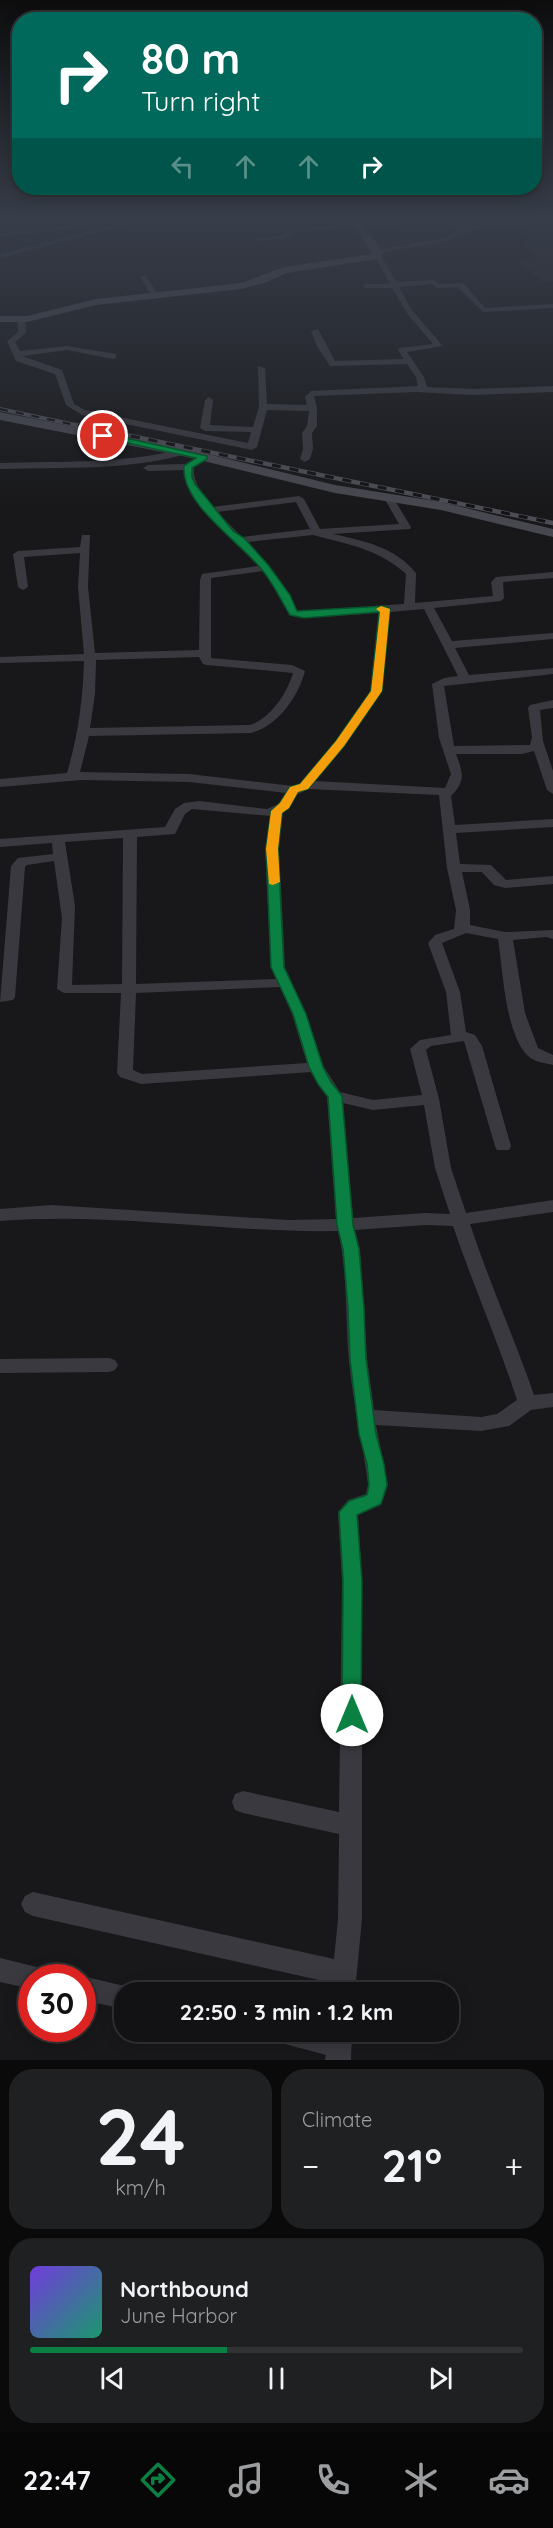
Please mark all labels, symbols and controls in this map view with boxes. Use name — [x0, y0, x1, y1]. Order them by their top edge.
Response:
text: 80 m — [141, 32, 240, 85]
icon: right — [42, 36, 120, 114]
text: Turn right — [141, 84, 260, 118]
icon: left — [166, 150, 199, 183]
icon: ahead — [229, 150, 262, 183]
icon: ahead — [292, 150, 325, 183]
icon: right — [355, 150, 388, 183]
pin — [77, 410, 128, 461]
icon: arrive — [86, 419, 119, 452]
position arrow — [320, 1683, 384, 1747]
speed limit sign: 30 — [18, 1964, 96, 2042]
text: 22:50 · 3 min · 1.2 km — [180, 1998, 393, 2026]
text: 24 — [95, 2087, 186, 2185]
text: Climate — [302, 2107, 372, 2132]
text: 21° — [381, 2137, 442, 2193]
text: − — [302, 2145, 319, 2186]
text: + — [504, 2145, 523, 2186]
text: km/h — [115, 2175, 166, 2200]
text: Northbound — [120, 2275, 249, 2303]
text: June Harbor — [120, 2303, 237, 2328]
icon: previous — [96, 2362, 129, 2395]
icon: pause — [260, 2362, 293, 2395]
icon: next — [424, 2362, 457, 2395]
icon: directions — [137, 2459, 179, 2501]
icon: music — [225, 2459, 267, 2501]
icon: phone — [312, 2459, 354, 2501]
icon: climate — [400, 2459, 442, 2501]
icon: car — [488, 2459, 530, 2501]
text: 22:47 — [23, 2463, 91, 2497]

